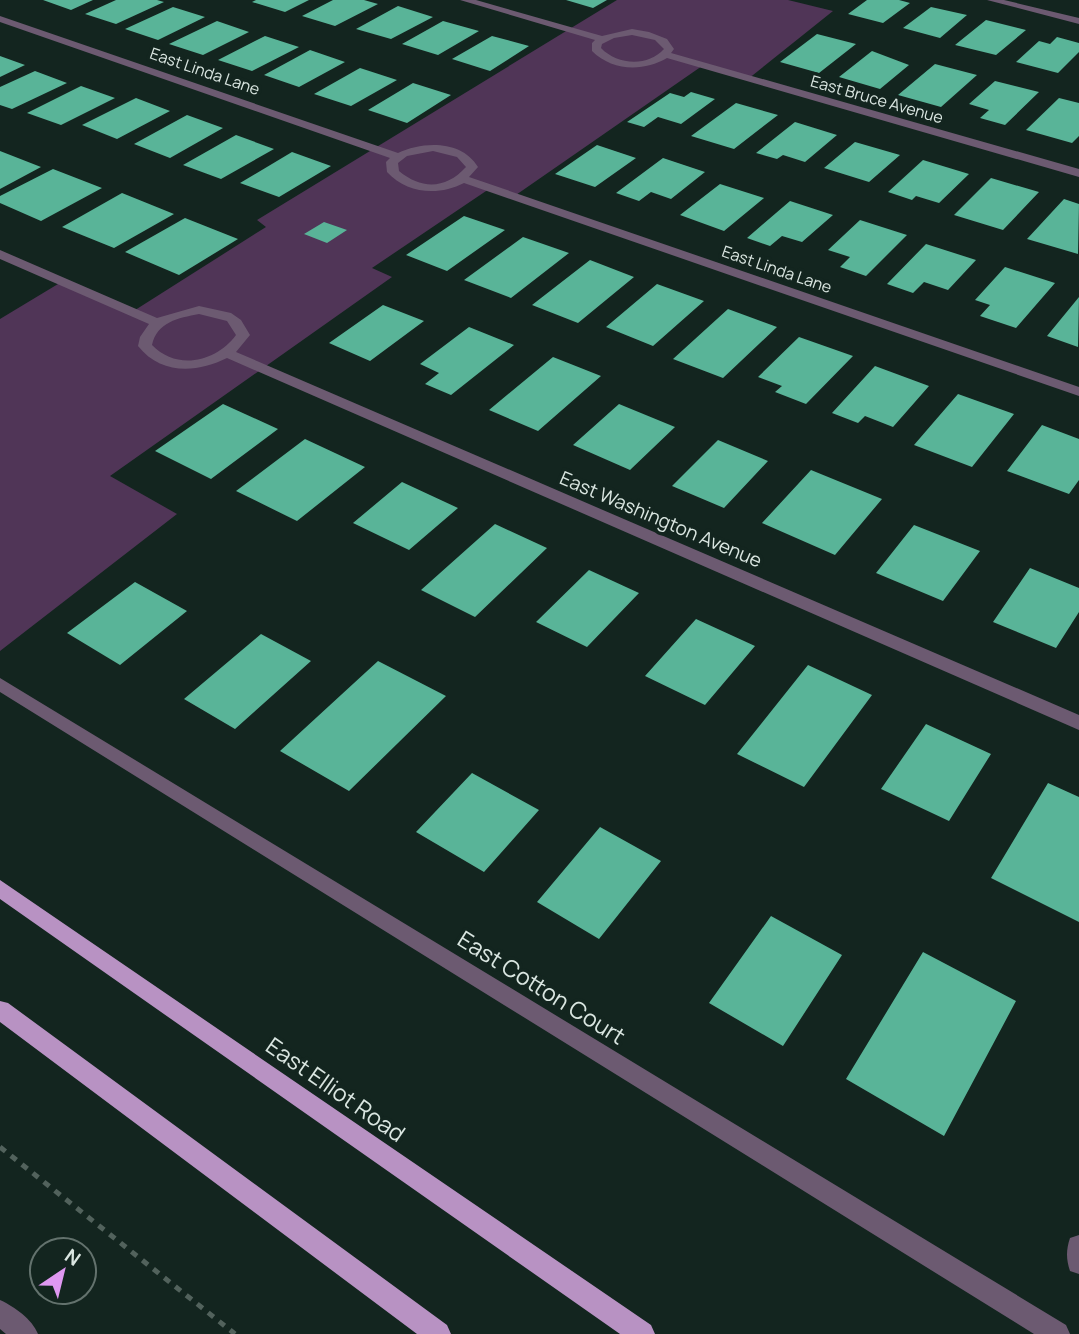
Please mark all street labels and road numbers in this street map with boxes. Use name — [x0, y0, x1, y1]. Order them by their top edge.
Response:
street label: East Linda Lane — [147, 42, 263, 100]
street label: East Bruce Avenue — [808, 70, 946, 128]
street label: East Linda Lane — [719, 240, 835, 298]
street label: East Washington Avenue — [556, 465, 766, 573]
street label: East Cotton Court — [452, 923, 632, 1051]
street label: East Elliot Road — [260, 1029, 412, 1149]

